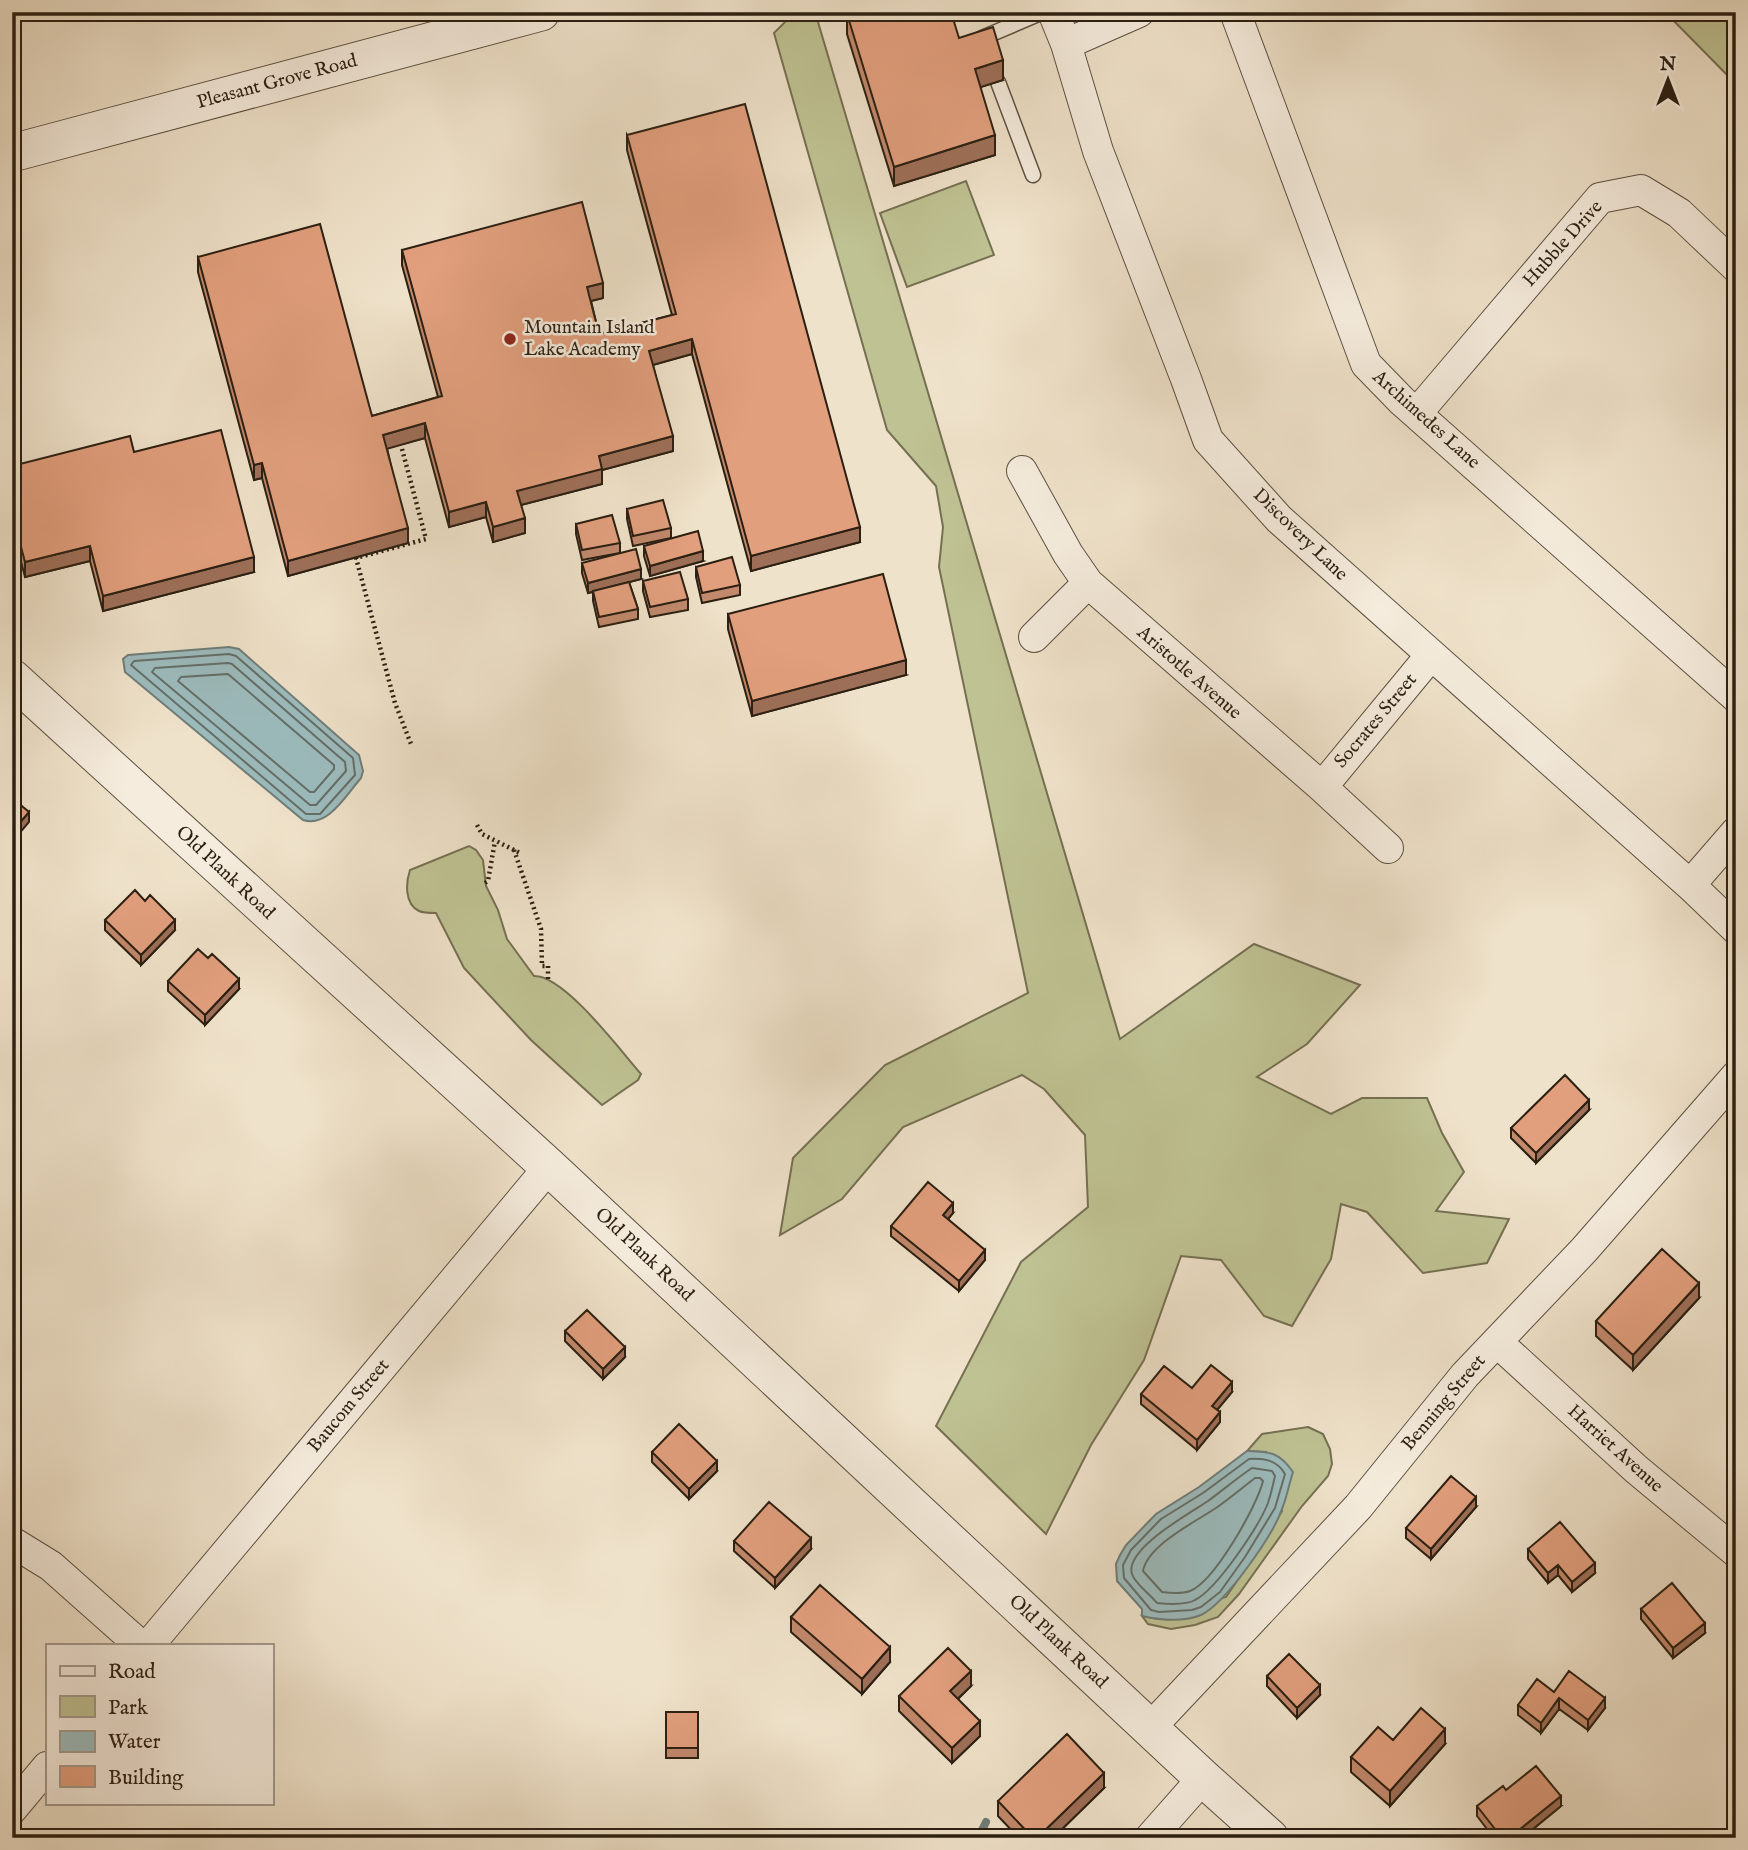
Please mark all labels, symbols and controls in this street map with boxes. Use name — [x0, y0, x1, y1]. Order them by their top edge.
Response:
north arrow — [1632, 46, 1702, 116]
street label: Pleasant Grove Road — [194, 49, 361, 115]
text: N — [1659, 53, 1677, 77]
street label: Hubble Drive — [1518, 195, 1608, 292]
place label: Mountain Island Lake Academy — [524, 316, 655, 362]
marker: Mountain Island Lake Academy — [502, 331, 518, 347]
street label: Archimedes Lane — [1366, 365, 1485, 475]
street label: Discovery Lane — [1247, 484, 1353, 587]
street label: Aristotle Avenue — [1131, 620, 1246, 725]
street label: Socrates Street — [1329, 668, 1423, 773]
street label: Old Plank Road — [170, 821, 280, 926]
street label: Old Plank Road — [589, 1203, 699, 1308]
street label: Benning Street — [1397, 1350, 1492, 1456]
street label: Baucom Street — [303, 1354, 395, 1458]
street label: Harriet Avenue — [1562, 1400, 1668, 1499]
street label: Old Plank Road — [1003, 1590, 1113, 1695]
legend — [46, 1644, 273, 1804]
text: Road — [108, 1659, 156, 1686]
text: Park — [108, 1695, 149, 1722]
text: Water — [108, 1729, 161, 1756]
text: Building — [108, 1765, 184, 1792]

